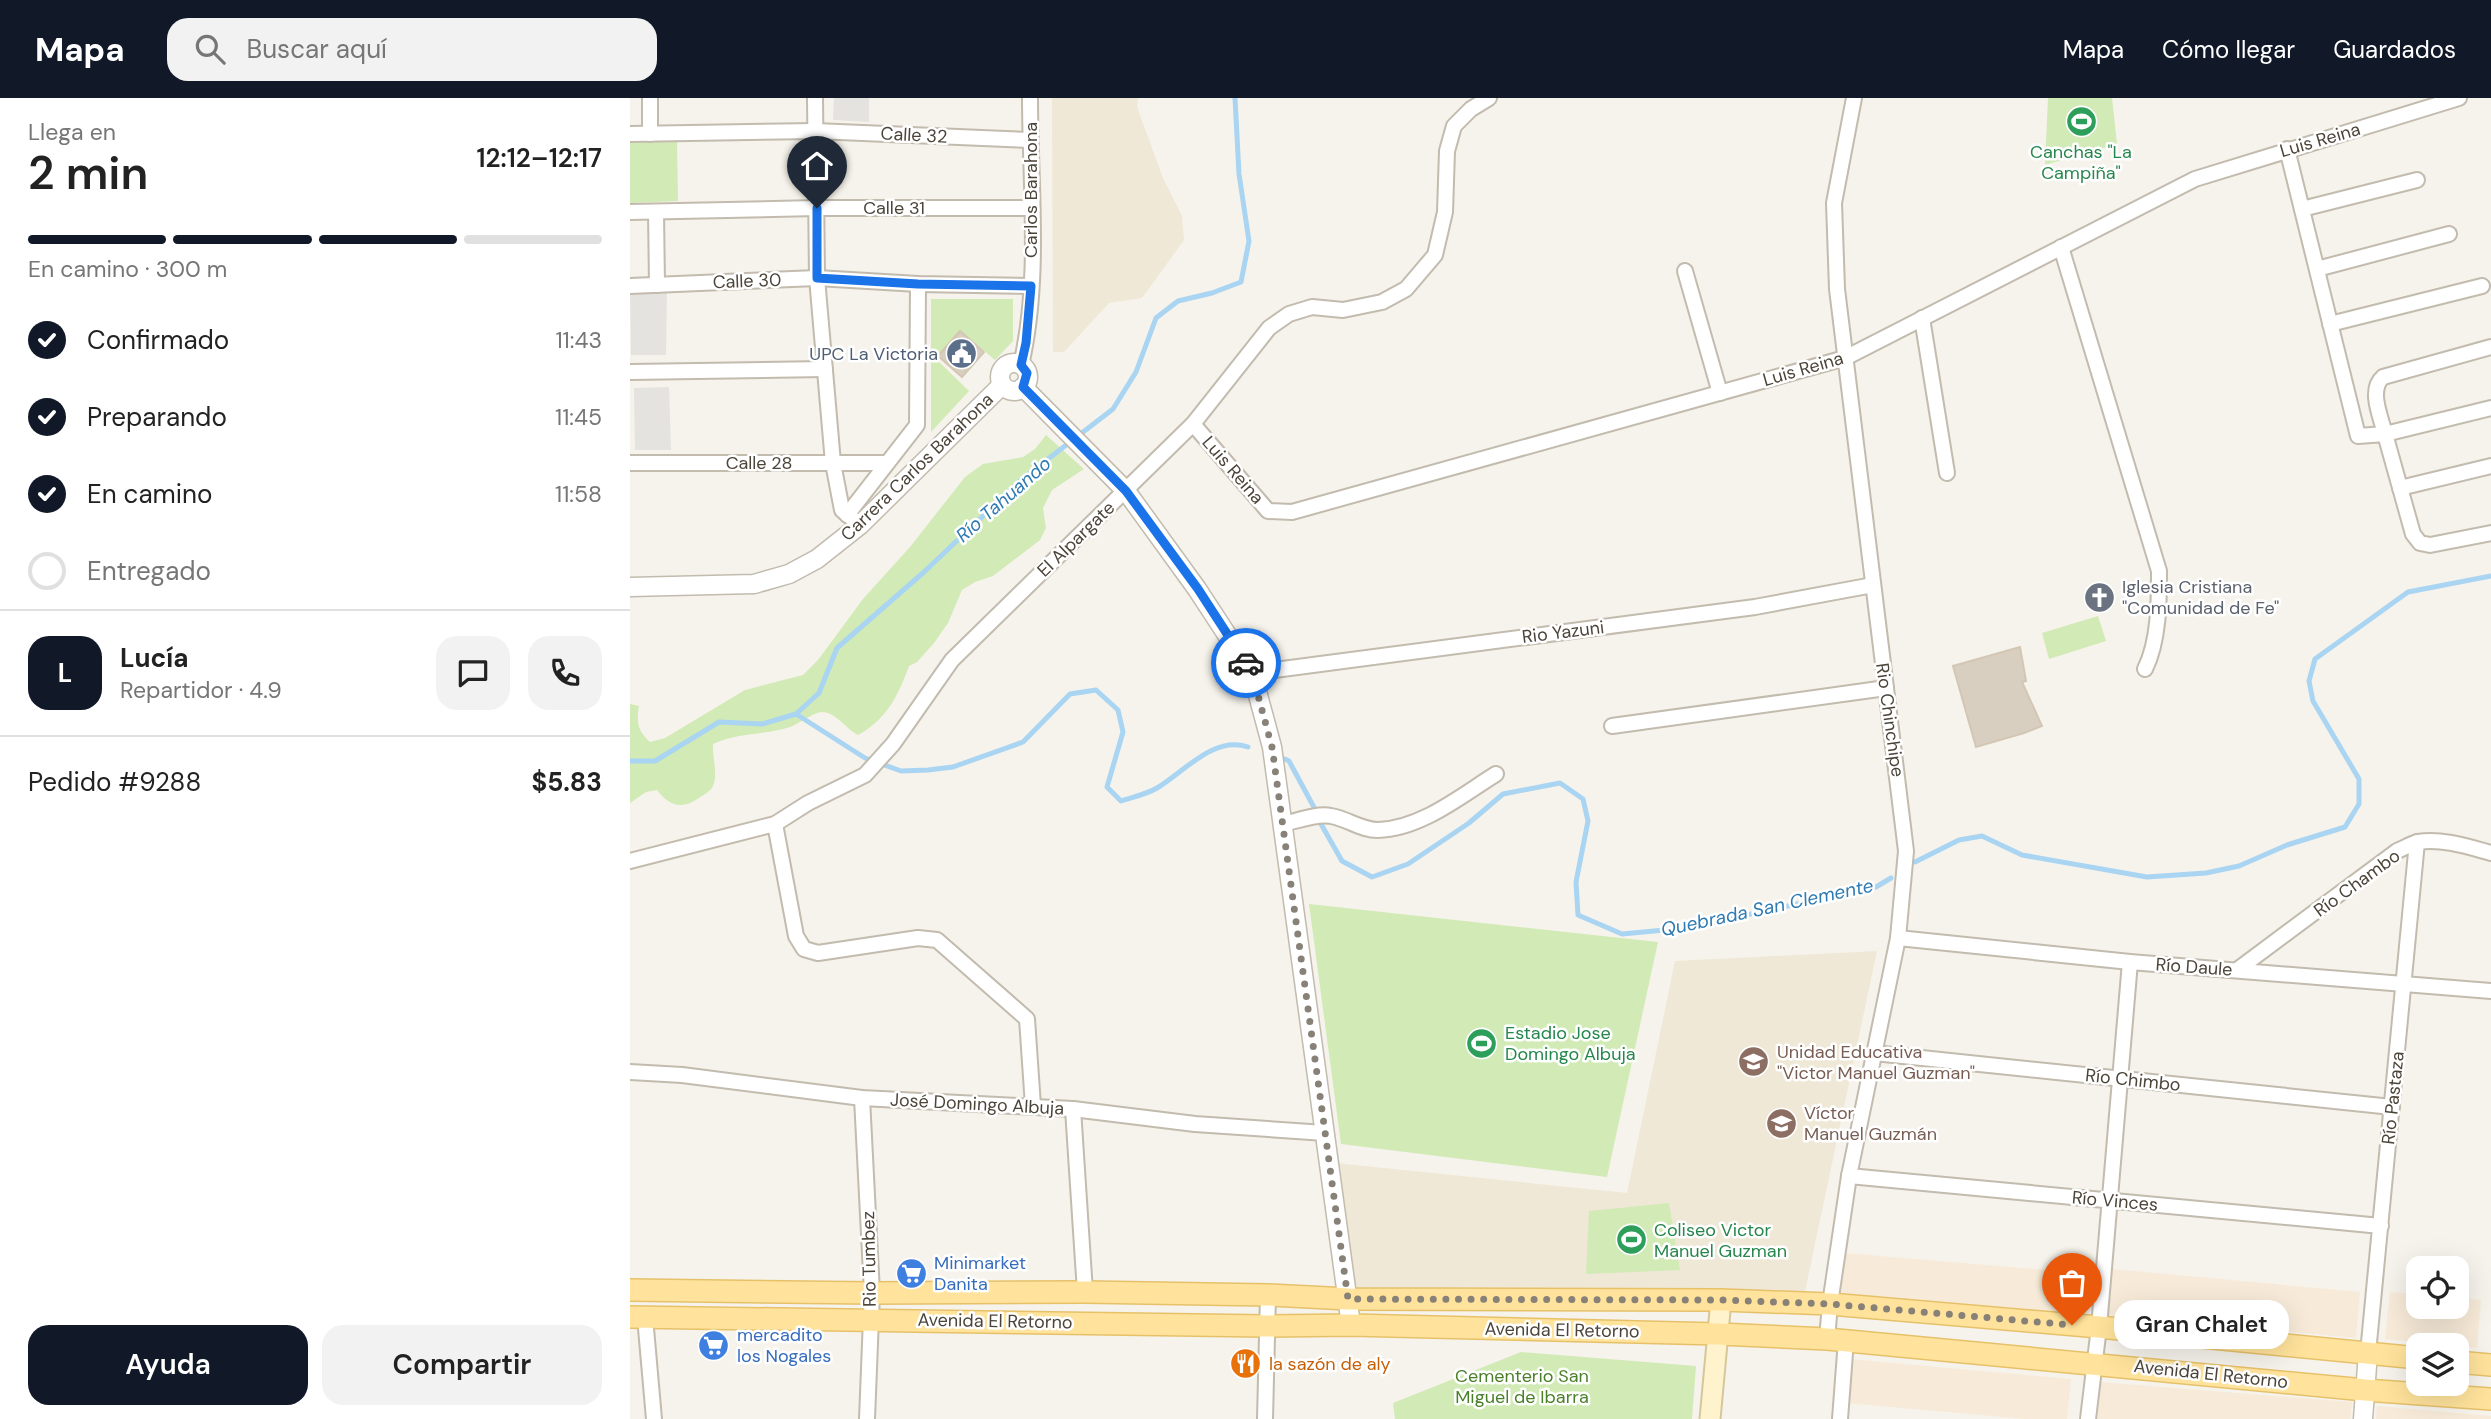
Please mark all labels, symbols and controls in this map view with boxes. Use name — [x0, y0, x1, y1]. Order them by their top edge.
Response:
search box — [167, 18, 657, 81]
text: Mapa — [35, 28, 125, 71]
icon: search — [191, 30, 229, 68]
text: Buscar aquí — [247, 32, 387, 66]
text: Mapa — [2063, 34, 2124, 65]
text: Cómo llegar — [2162, 34, 2295, 65]
text: Guardados — [2333, 34, 2456, 65]
sports icon: Canchas "La Campiña" — [2064, 104, 2098, 138]
text: Llega en — [28, 117, 116, 147]
street label: Luis Reina — [2277, 117, 2363, 163]
street label: Calle 32 — [880, 121, 948, 149]
street label: Carlos Barahona — [1019, 122, 1043, 258]
pin — [787, 136, 847, 208]
place label: Canchas "La Campiña" — [2030, 140, 2132, 185]
text: 12:12–12:17 — [477, 141, 602, 175]
text: 2 min — [28, 143, 148, 203]
icon: home — [798, 147, 836, 185]
street label: Calle 31 — [863, 196, 925, 220]
text: En camino · 300 m — [28, 254, 227, 284]
street label: Calle 30 — [712, 268, 782, 294]
icon: check — [28, 321, 66, 359]
text: Confirmado — [87, 323, 229, 357]
text: 11:43 — [555, 325, 602, 355]
public building icon: UPC La Victoria — [944, 337, 978, 371]
place label: UPC La Victoria — [809, 342, 938, 366]
street label: Luis Reina — [1760, 346, 1846, 392]
street label: Carrera Carlos Barahona — [836, 388, 998, 546]
icon: check — [28, 398, 66, 436]
text: Preparando — [87, 400, 227, 434]
text: 11:45 — [555, 402, 602, 432]
street label: Luis Reina — [1197, 431, 1269, 509]
street label: Calle 28 — [726, 451, 792, 475]
water label: Río Tahuando — [950, 451, 1056, 548]
icon: check — [28, 475, 66, 513]
text: En camino — [87, 477, 212, 511]
text: 11:58 — [555, 479, 602, 509]
street label: El Alpargate — [1032, 496, 1120, 582]
text: Entregado — [87, 554, 211, 588]
place label: Iglesia Cristiana "Comunidad de Fe" — [2122, 575, 2279, 620]
church icon: Iglesia Cristiana "Comunidad de Fe" — [2082, 580, 2116, 614]
street label: Rio Yazuni — [1521, 615, 1605, 649]
courier — [1211, 628, 1281, 698]
button: chat — [436, 636, 510, 710]
button: phone — [528, 636, 602, 710]
text: Lucía — [120, 641, 188, 675]
icon: car — [1227, 644, 1265, 682]
text: L — [58, 656, 72, 690]
street label: Rio Chinchipe — [1870, 661, 1910, 779]
text: Repartidor · 4.9 — [120, 675, 282, 705]
text: Pedido #9288 — [28, 765, 201, 799]
text: $5.83 — [531, 765, 602, 799]
street label: Río Chambo — [2309, 844, 2405, 922]
water label: Quebrada San Clemente — [1659, 873, 1876, 942]
street label: Río Daule — [2155, 952, 2233, 982]
place label: Estadio Jose Domingo Albuja — [1505, 1021, 1636, 1066]
sports icon: Estadio Jose Domingo Albuja — [1465, 1026, 1499, 1060]
place label: Unidad Educativa "Victor Manuel Guzman" — [1777, 1040, 1975, 1085]
school or university icon: Unidad Educativa "Victor Manuel Guzman" — [1737, 1045, 1771, 1079]
street label: Río Pastaza — [2376, 1050, 2410, 1146]
street label: Río Chimbo — [2084, 1063, 2182, 1097]
street label: José Domingo Albuja — [889, 1087, 1065, 1121]
place label: Víctor Manuel Guzmán — [1804, 1101, 1937, 1146]
school or university icon: Víctor Manuel Guzmán — [1764, 1106, 1798, 1140]
street label: Río Vinces — [2071, 1185, 2159, 1217]
street label: Rio Tumbez — [856, 1211, 882, 1307]
place label: Coliseo Victor Manuel Guzman — [1654, 1218, 1787, 1263]
sports icon: Coliseo Victor Manuel Guzman — [1614, 1223, 1648, 1257]
place label: Minimarket Danita — [934, 1251, 1026, 1296]
pin — [2042, 1253, 2102, 1325]
supermarket icon: Minimarket Danita — [894, 1256, 928, 1290]
map controls — [2406, 1256, 2469, 1396]
button: locate — [2406, 1256, 2469, 1319]
icon: bag — [2053, 1264, 2091, 1302]
callout: Gran Chalet — [2114, 1300, 2289, 1350]
street label: Avenida El Retorno — [917, 1308, 1073, 1334]
text: Gran Chalet — [2135, 1309, 2268, 1339]
street label: Avenida El Retorno — [1484, 1317, 1640, 1343]
place label: mercadito los Nogales — [737, 1323, 831, 1368]
button: Ayuda — [28, 1325, 308, 1405]
button: Compartir — [322, 1325, 602, 1405]
supermarket icon: mercadito los Nogales — [697, 1328, 731, 1362]
button: layers — [2406, 1333, 2469, 1396]
restaurant icon: la sazón de aly — [1229, 1347, 1263, 1381]
place label: la sazón de aly — [1269, 1352, 1391, 1376]
street label: Avenida El Retorno — [2133, 1354, 2289, 1394]
park label: Cementerio San Miguel de Ibarra — [1455, 1364, 1589, 1409]

